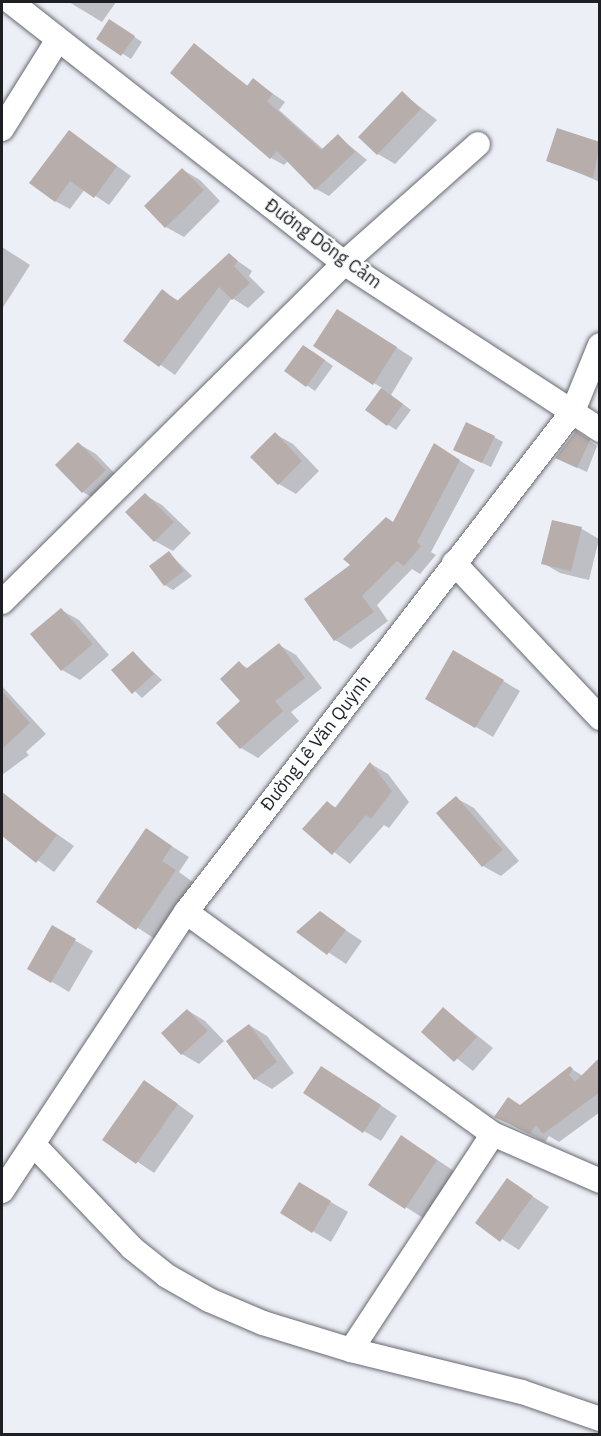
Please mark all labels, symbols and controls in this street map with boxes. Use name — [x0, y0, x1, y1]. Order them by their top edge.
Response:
street label: Đường Dõng Cảm — [260, 194, 386, 294]
street label: Đường Lê Văn Quýnh — [256, 671, 376, 815]

